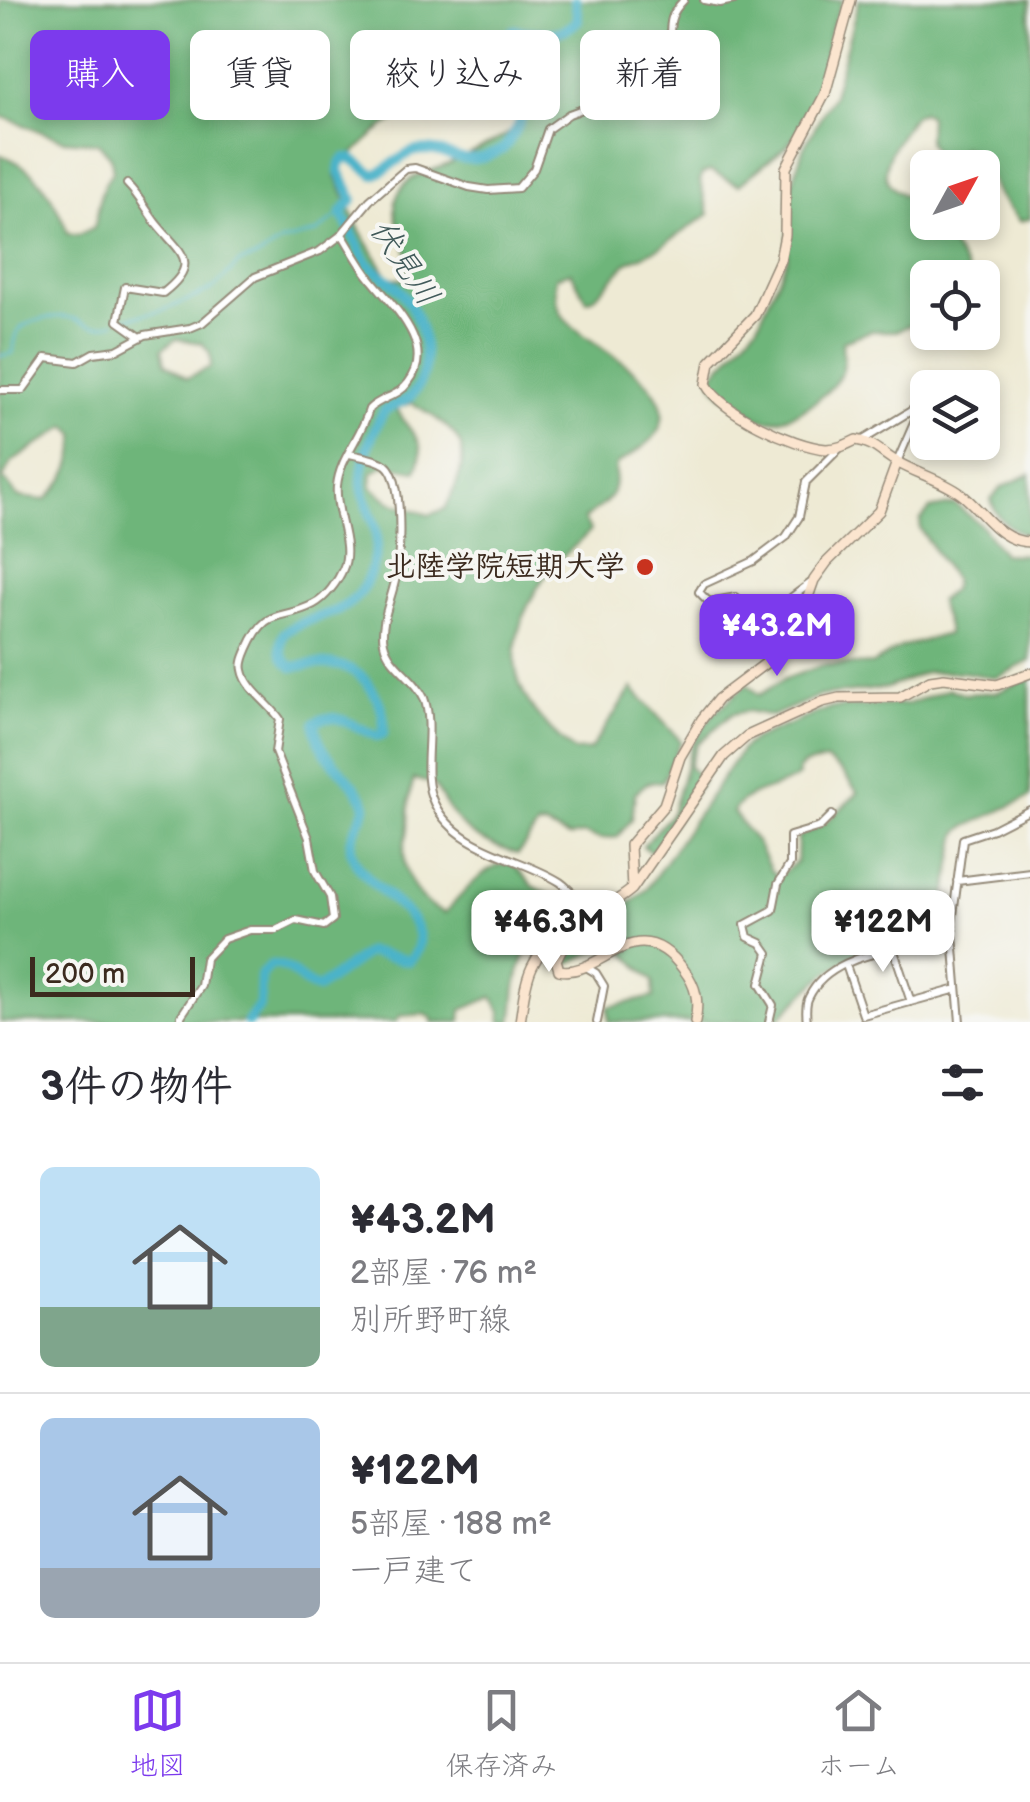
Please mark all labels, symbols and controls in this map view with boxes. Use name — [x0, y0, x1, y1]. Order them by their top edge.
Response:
chip: 購入 — [30, 30, 170, 120]
chip: 賃貸 — [190, 30, 330, 120]
chip: 絞り込み — [350, 30, 560, 120]
chip: 新着 — [580, 30, 720, 120]
north arrow — [910, 150, 1000, 240]
map controls — [910, 150, 1000, 460]
water label: 伏見川 — [361, 212, 447, 314]
button: locate — [910, 260, 1000, 350]
button: layers — [910, 370, 1000, 460]
place label: 北陸学院短期大学 — [385, 549, 625, 585]
marker: 北陸学院短期大学 — [634, 556, 656, 578]
pin: ¥43.2M — [696, 594, 858, 679]
text: ¥43.2M — [721, 607, 833, 646]
pin: ¥46.3M — [468, 890, 630, 975]
pin: ¥122M — [813, 890, 953, 975]
text: ¥46.3M — [493, 903, 605, 942]
text: ¥122M — [833, 903, 933, 942]
scale bar — [30, 952, 195, 996]
text: 200 m — [45, 958, 125, 991]
icon: filters — [935, 1055, 990, 1110]
text: 3件の物件 — [40, 1062, 233, 1113]
text: ¥43.2M — [350, 1195, 496, 1246]
icon: home — [120, 1207, 240, 1327]
text: 2部屋 · 76 m² — [350, 1254, 537, 1293]
text: 別所野町線 — [350, 1301, 510, 1340]
text: ¥122M — [350, 1446, 480, 1497]
icon: home — [120, 1458, 240, 1578]
text: 5部屋 · 188 m² — [350, 1505, 552, 1544]
text: 一戸建て — [350, 1552, 478, 1591]
tab: 地図 — [130, 1683, 186, 1783]
tab: 保存済み — [446, 1683, 558, 1783]
tab: ホーム — [817, 1683, 900, 1783]

